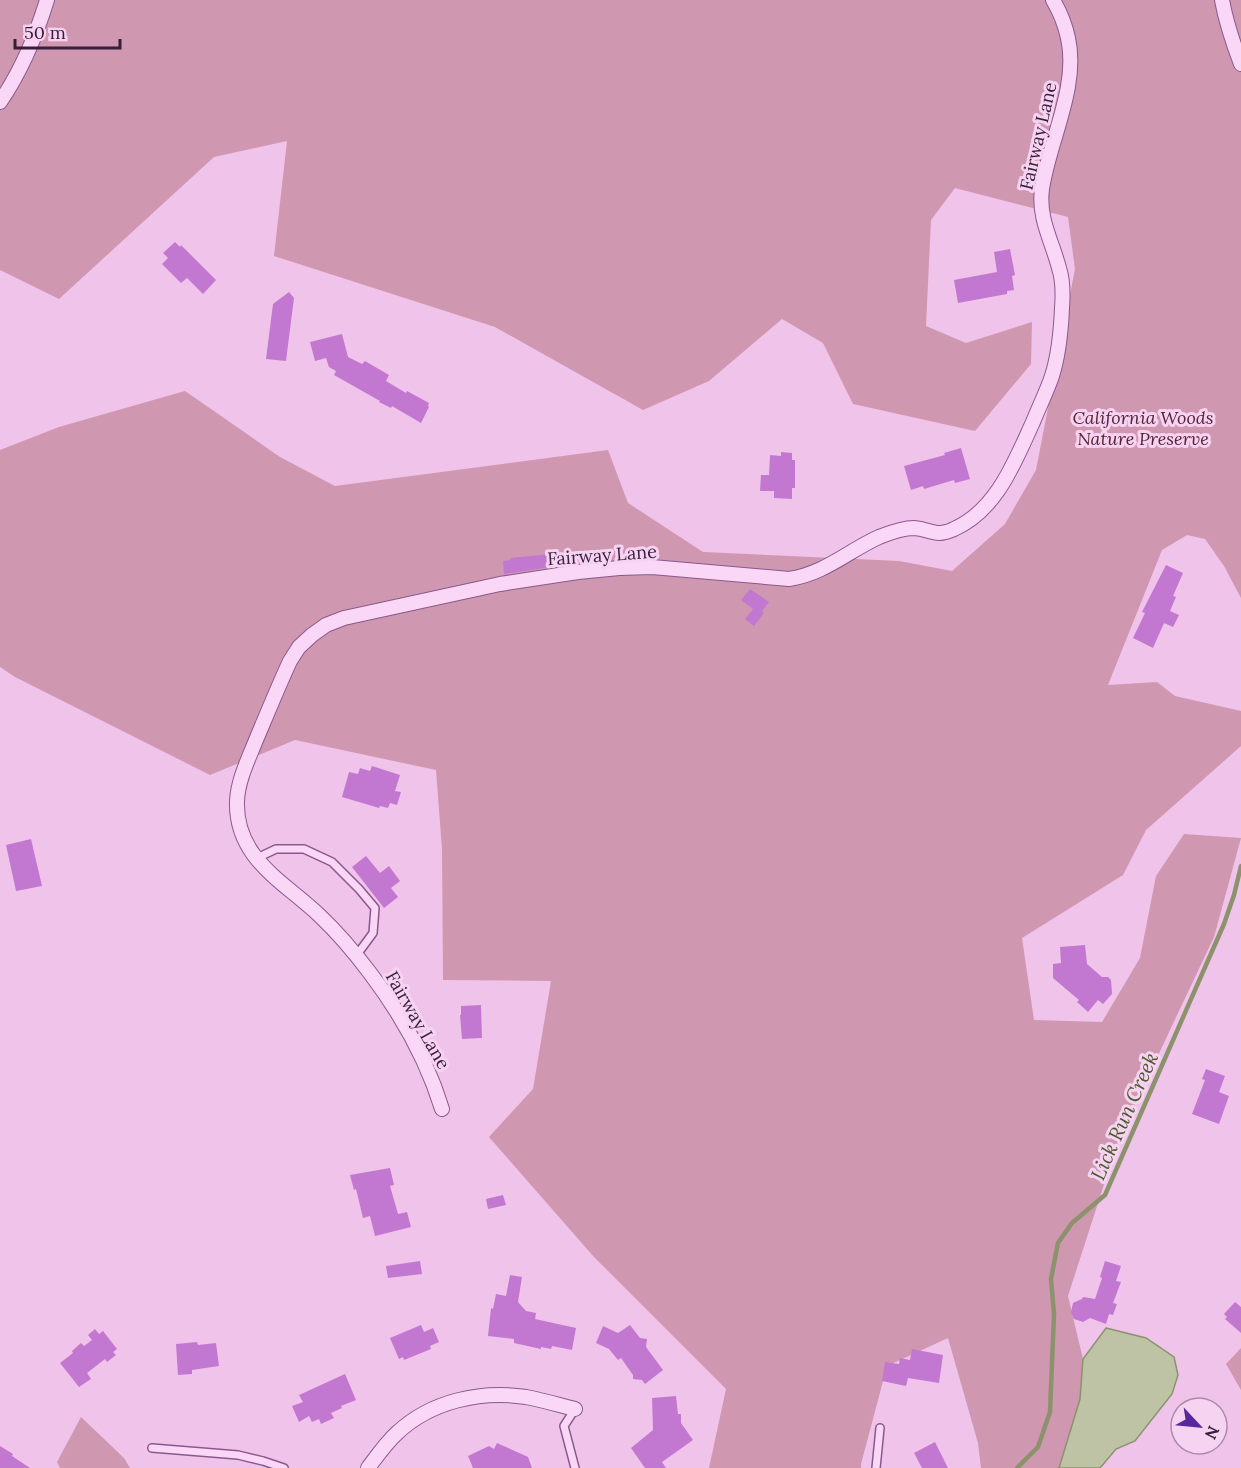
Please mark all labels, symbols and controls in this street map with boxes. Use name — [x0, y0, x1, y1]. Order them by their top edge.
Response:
scale bar — [15, 12, 120, 50]
text: 50 m — [24, 21, 66, 44]
street label: Fairway Lane — [1014, 80, 1062, 192]
park label: California Woods Nature Preserve — [1072, 406, 1214, 450]
street label: Fairway Lane — [546, 540, 658, 570]
street label: Fairway Lane — [381, 967, 456, 1073]
water label: Lick Run Creek — [1085, 1048, 1163, 1184]
north arrow — [1169, 1396, 1229, 1456]
text: N — [1201, 1423, 1224, 1443]

